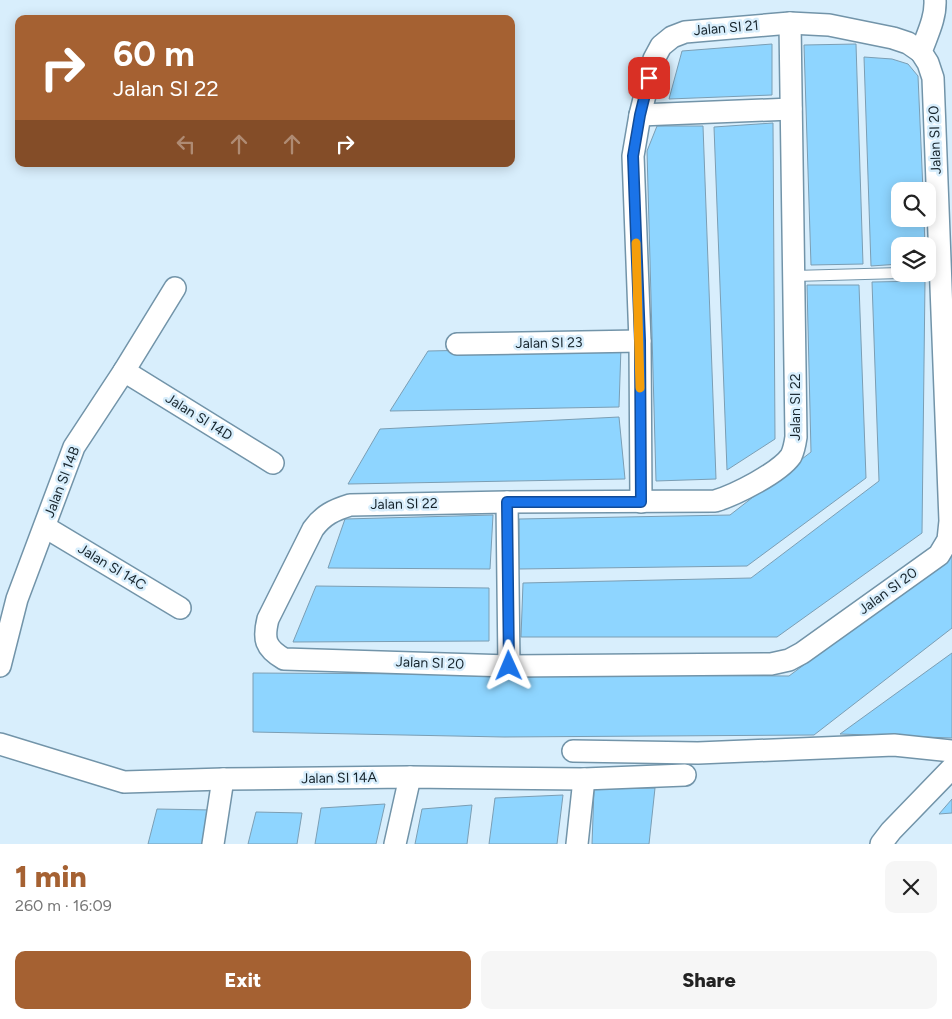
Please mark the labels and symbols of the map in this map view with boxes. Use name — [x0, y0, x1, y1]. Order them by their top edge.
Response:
street label: Jalan SI 21 — [693, 17, 759, 39]
pin — [628, 57, 670, 99]
street label: Jalan SI 20 — [925, 105, 945, 175]
street label: Jalan SI 23 — [515, 334, 583, 352]
street label: Jalan SI 22 — [787, 373, 804, 441]
street label: Jalan SI 14D — [162, 390, 236, 444]
street label: Jalan SI 14B — [41, 444, 83, 520]
street label: Jalan SI 22 — [370, 495, 438, 513]
street label: Jalan SI 14C — [75, 540, 149, 594]
street label: Jalan SI 20 — [855, 564, 921, 618]
position arrow — [482, 639, 534, 691]
street label: Jalan SI 20 — [395, 653, 465, 673]
street label: Jalan SI 14A — [301, 769, 377, 787]

